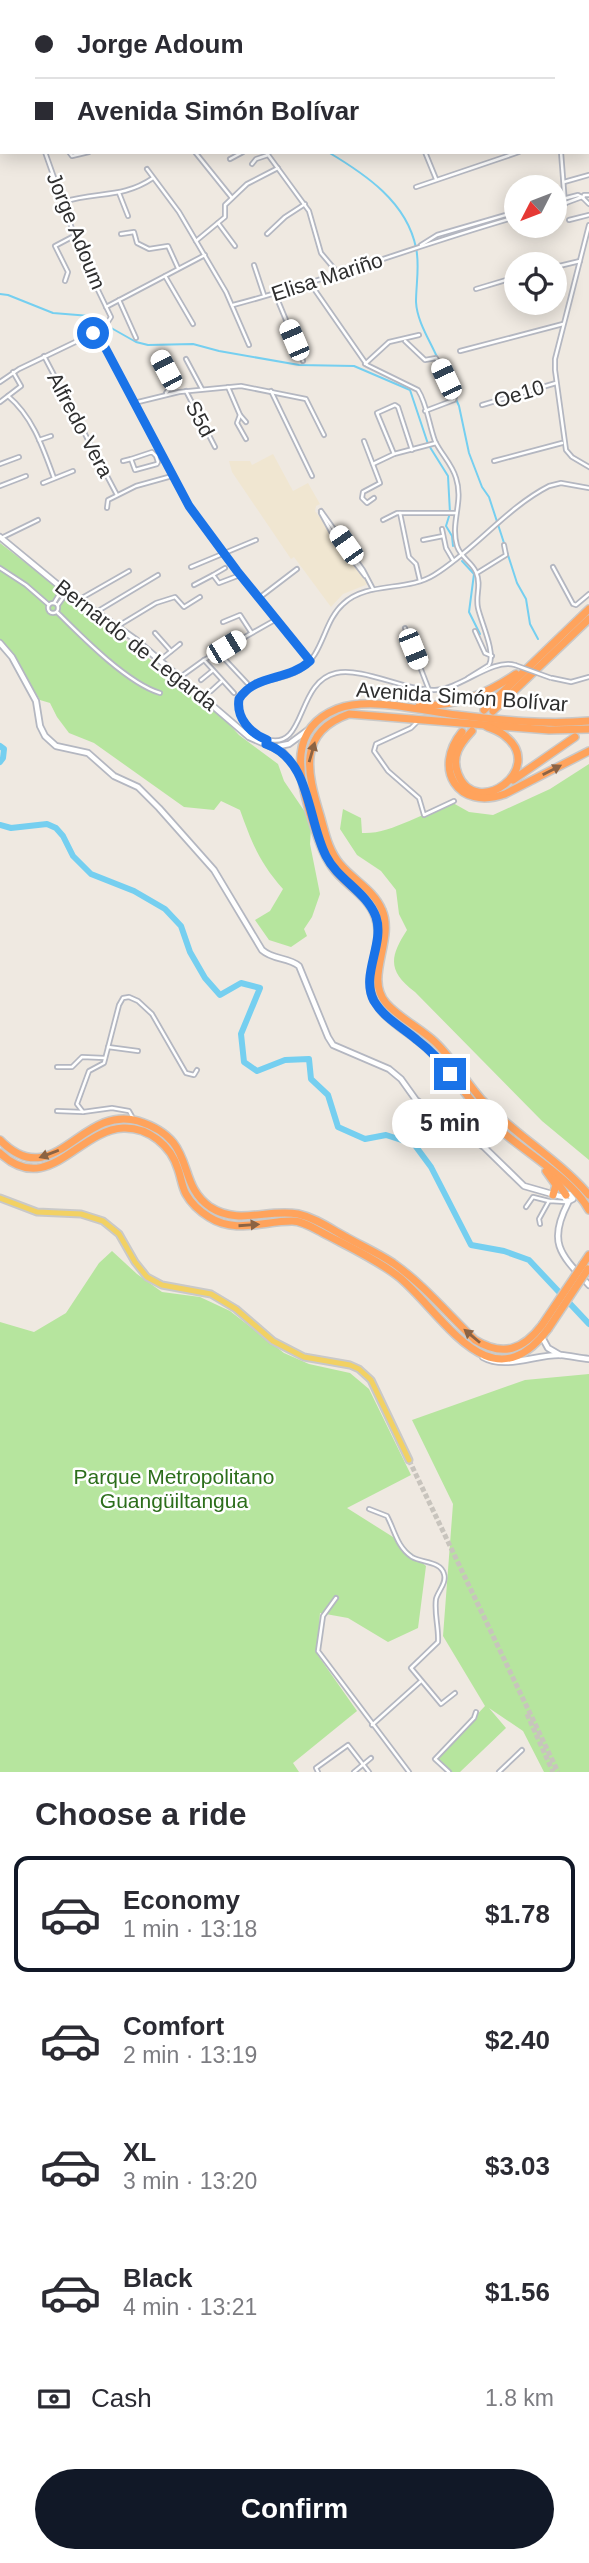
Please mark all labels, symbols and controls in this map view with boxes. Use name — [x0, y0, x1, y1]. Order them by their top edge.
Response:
text: Jorge Adoum — [77, 29, 244, 59]
text: Avenida Simón Bolívar — [77, 96, 359, 126]
street label: Jorge Adoum — [43, 169, 110, 292]
north arrow — [504, 175, 567, 238]
map controls — [504, 175, 567, 315]
street label: Elisa Mariño — [268, 248, 385, 305]
button: locate — [504, 252, 567, 315]
route start — [77, 317, 109, 349]
car — [277, 317, 312, 363]
car — [147, 347, 186, 393]
car — [428, 356, 465, 402]
street label: Alfredo Vera — [43, 368, 118, 481]
street label: Oe10 — [491, 375, 547, 412]
street label: S5d — [182, 397, 219, 441]
car — [326, 522, 367, 568]
street label: Bernardo de Legarda — [51, 574, 222, 715]
car — [396, 626, 431, 672]
car — [203, 627, 250, 667]
street label: Avenida Simón Bolívar — [355, 678, 569, 715]
one-way arrow — [307, 741, 318, 763]
one-way arrow — [542, 764, 562, 775]
route end — [434, 1058, 466, 1090]
callout: 5 min — [392, 1098, 508, 1148]
text: 5 min — [420, 1110, 480, 1136]
one-way arrow — [38, 1149, 59, 1160]
one-way arrow — [238, 1219, 260, 1230]
one-way arrow — [463, 1328, 481, 1344]
park label: Parque Metropolitano Guangüiltangua — [74, 1465, 274, 1512]
text: Choose a ride — [35, 1796, 247, 1832]
icon: car — [39, 1883, 102, 1946]
text: Economy — [123, 1885, 240, 1915]
text: $1.78 — [485, 1899, 550, 1929]
text: 1 min · 13:18 — [123, 1916, 257, 1942]
icon: car — [39, 2009, 102, 2072]
text: Comfort — [123, 2011, 224, 2041]
text: $2.40 — [485, 2025, 550, 2055]
text: 2 min · 13:19 — [123, 2042, 257, 2068]
icon: car — [39, 2135, 102, 2198]
text: XL — [123, 2137, 156, 2167]
text: $3.03 — [485, 2151, 550, 2181]
text: 3 min · 13:20 — [123, 2168, 257, 2194]
icon: car — [39, 2261, 102, 2324]
text: Black — [123, 2263, 192, 2293]
text: $1.56 — [485, 2277, 550, 2307]
text: 4 min · 13:21 — [123, 2294, 257, 2320]
icon: cash — [35, 2380, 73, 2418]
text: Cash — [91, 2383, 152, 2413]
text: 1.8 km — [485, 2385, 554, 2411]
button: Confirm — [35, 2469, 554, 2549]

